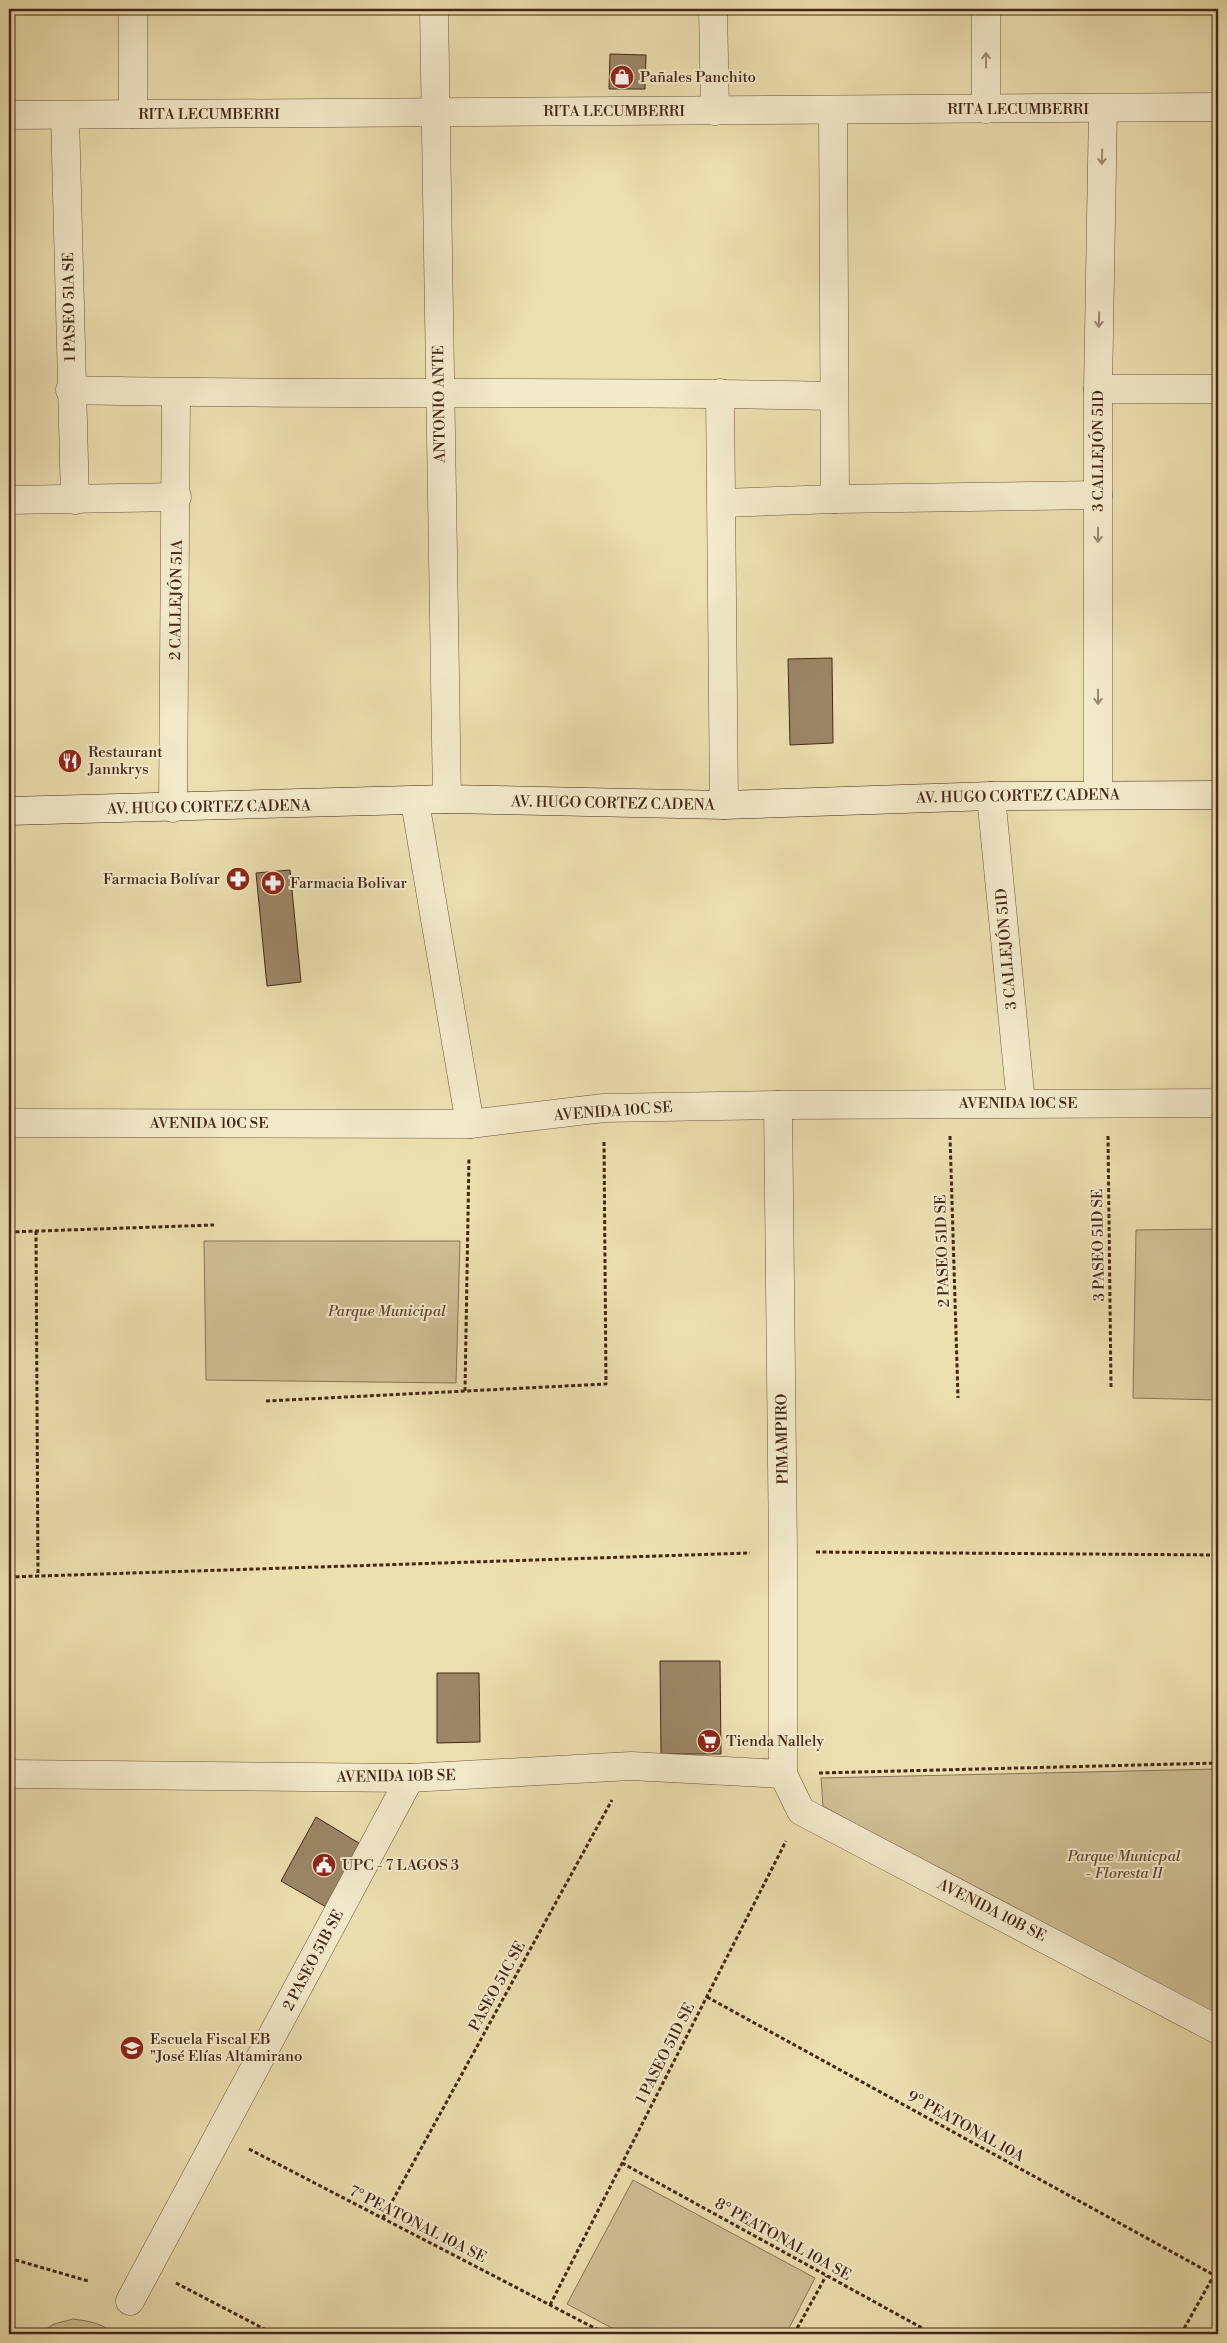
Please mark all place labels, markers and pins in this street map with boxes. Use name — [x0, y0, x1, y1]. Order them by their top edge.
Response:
shop icon: Pañales Panchito — [609, 64, 635, 90]
place label: Pañales Panchito — [640, 68, 756, 87]
place label: Restaurant Jannkrys — [87, 743, 163, 779]
restaurant icon: Restaurant Jannkrys — [57, 748, 83, 774]
pharmacy icon: Farmacia Bolívar — [225, 866, 251, 892]
place label: Farmacia Bolívar — [103, 870, 221, 889]
pharmacy icon: Farmacia Bolivar — [260, 870, 286, 896]
place label: Farmacia Bolivar — [290, 874, 408, 893]
supermarket icon: Tienda Nallely — [696, 1728, 722, 1754]
place label: Tienda Nallely — [726, 1732, 825, 1751]
public building icon: UPC - 7 LAGOS 3 — [311, 1852, 337, 1878]
place label: UPC - 7 LAGOS 3 — [342, 1856, 459, 1875]
place label: Escuela Fiscal EB "José Elías Altamirano — [150, 2030, 302, 2066]
school or university icon: Escuela Fiscal EB "José Elías Altamirano — [119, 2035, 145, 2061]

